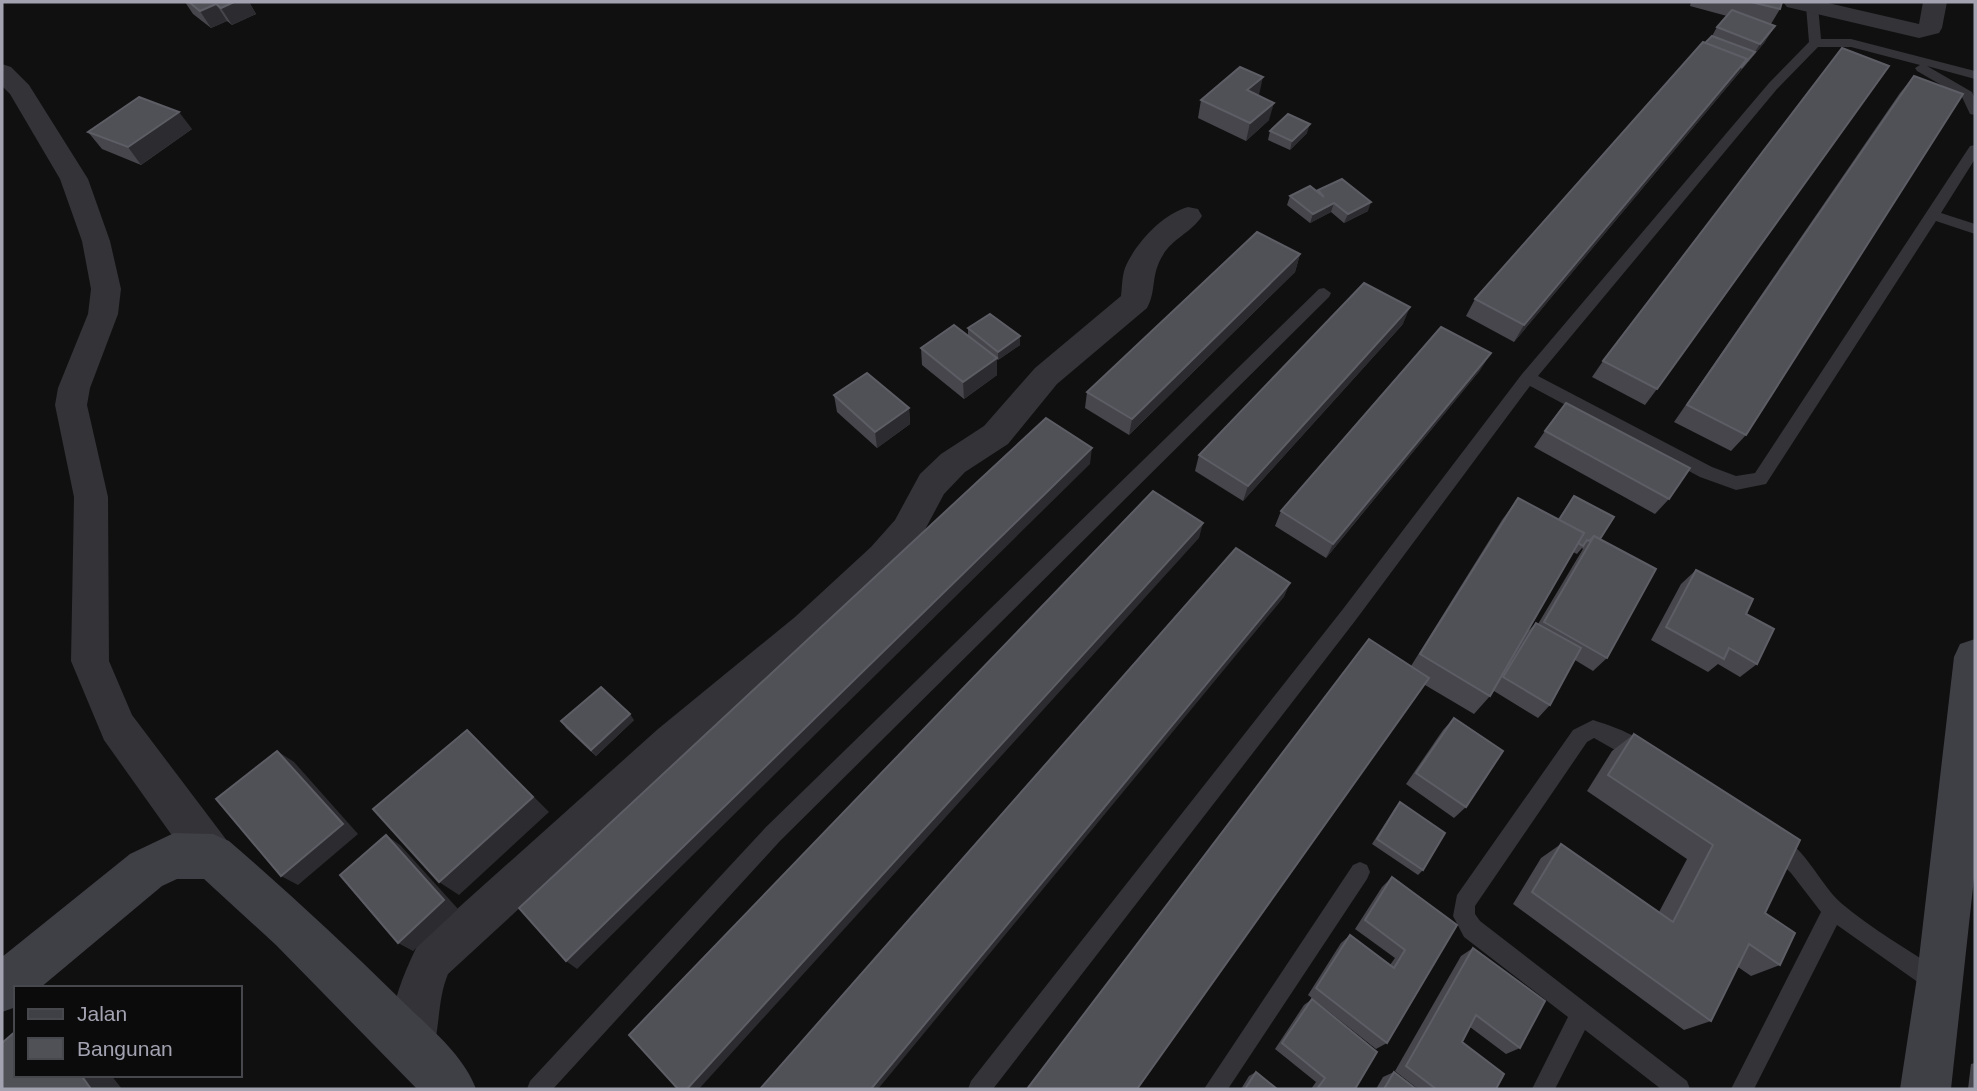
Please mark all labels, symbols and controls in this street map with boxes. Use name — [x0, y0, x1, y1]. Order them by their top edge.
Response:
legend — [14, 986, 242, 1077]
text: Jalan — [77, 1002, 127, 1025]
text: Bangunan — [77, 1037, 173, 1060]

